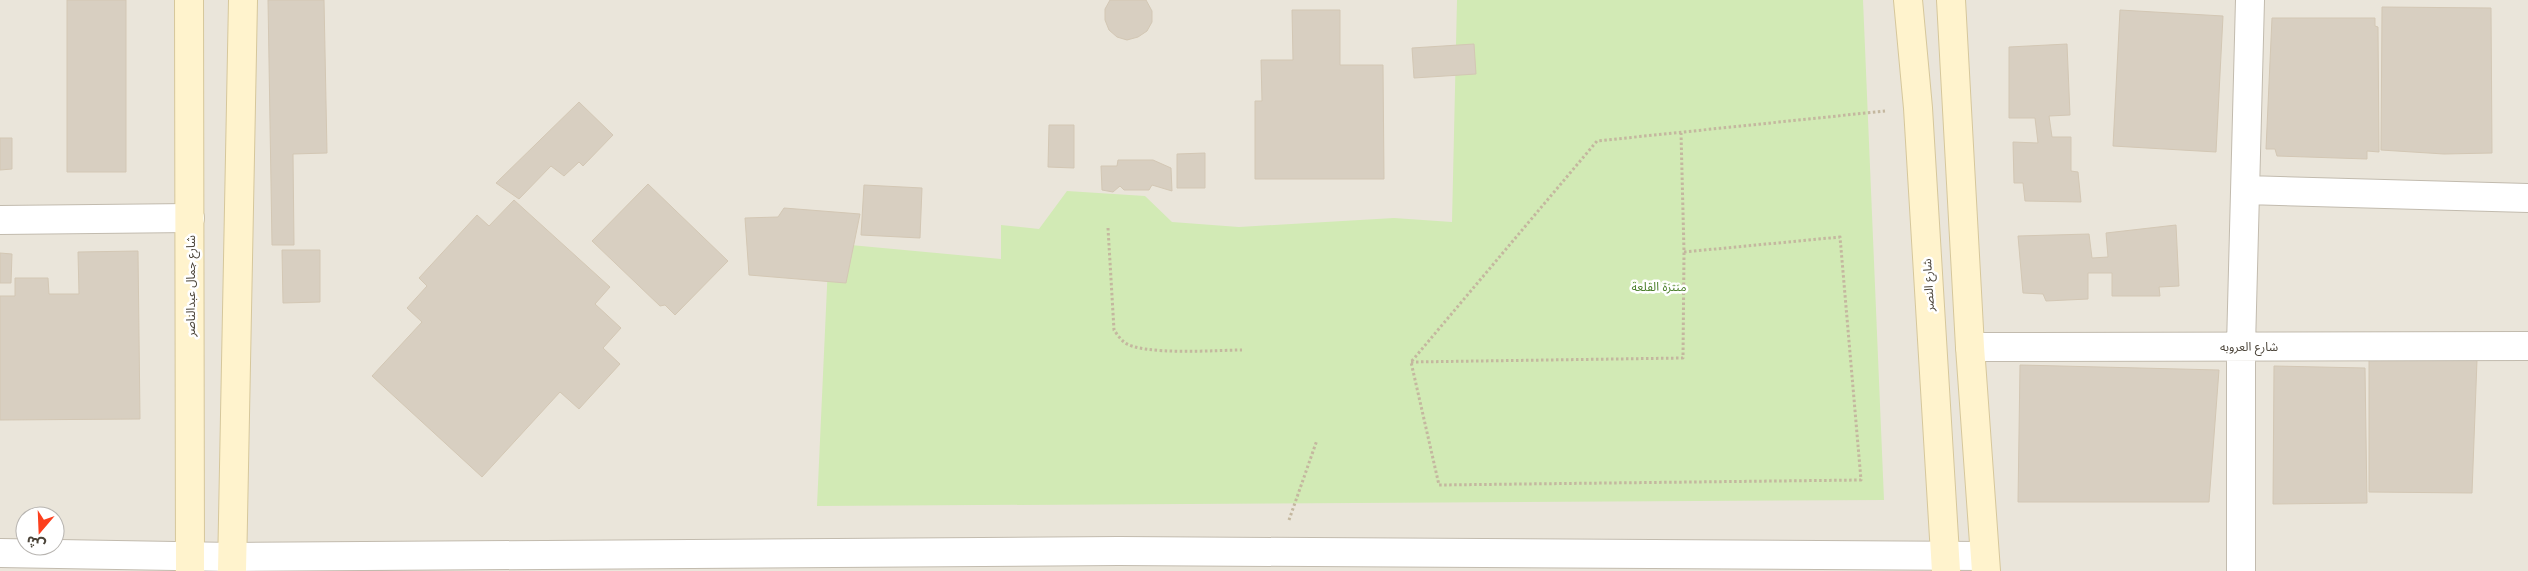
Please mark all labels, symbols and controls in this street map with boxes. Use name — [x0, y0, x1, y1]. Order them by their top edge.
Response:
street label: شارع جمال عبدالناصر — [183, 235, 200, 338]
street label: شارع النصر — [1919, 258, 1939, 313]
park label: منتزة القلعة — [1632, 279, 1687, 294]
street label: شارع العروبه — [2220, 339, 2278, 356]
north arrow — [15, 506, 65, 556]
text: ش — [24, 533, 47, 555]

